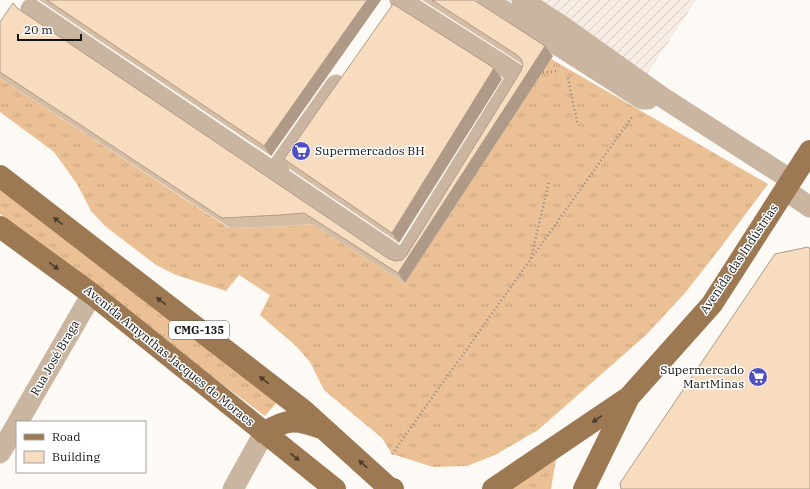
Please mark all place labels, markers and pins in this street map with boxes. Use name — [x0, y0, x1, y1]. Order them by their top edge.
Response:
supermarket icon: Supermercados BH — [290, 140, 312, 162]
place label: Supermercados BH — [315, 143, 425, 158]
place label: Supermercado MartMinas — [660, 362, 744, 391]
supermarket icon: Supermercado MartMinas — [747, 366, 769, 388]

